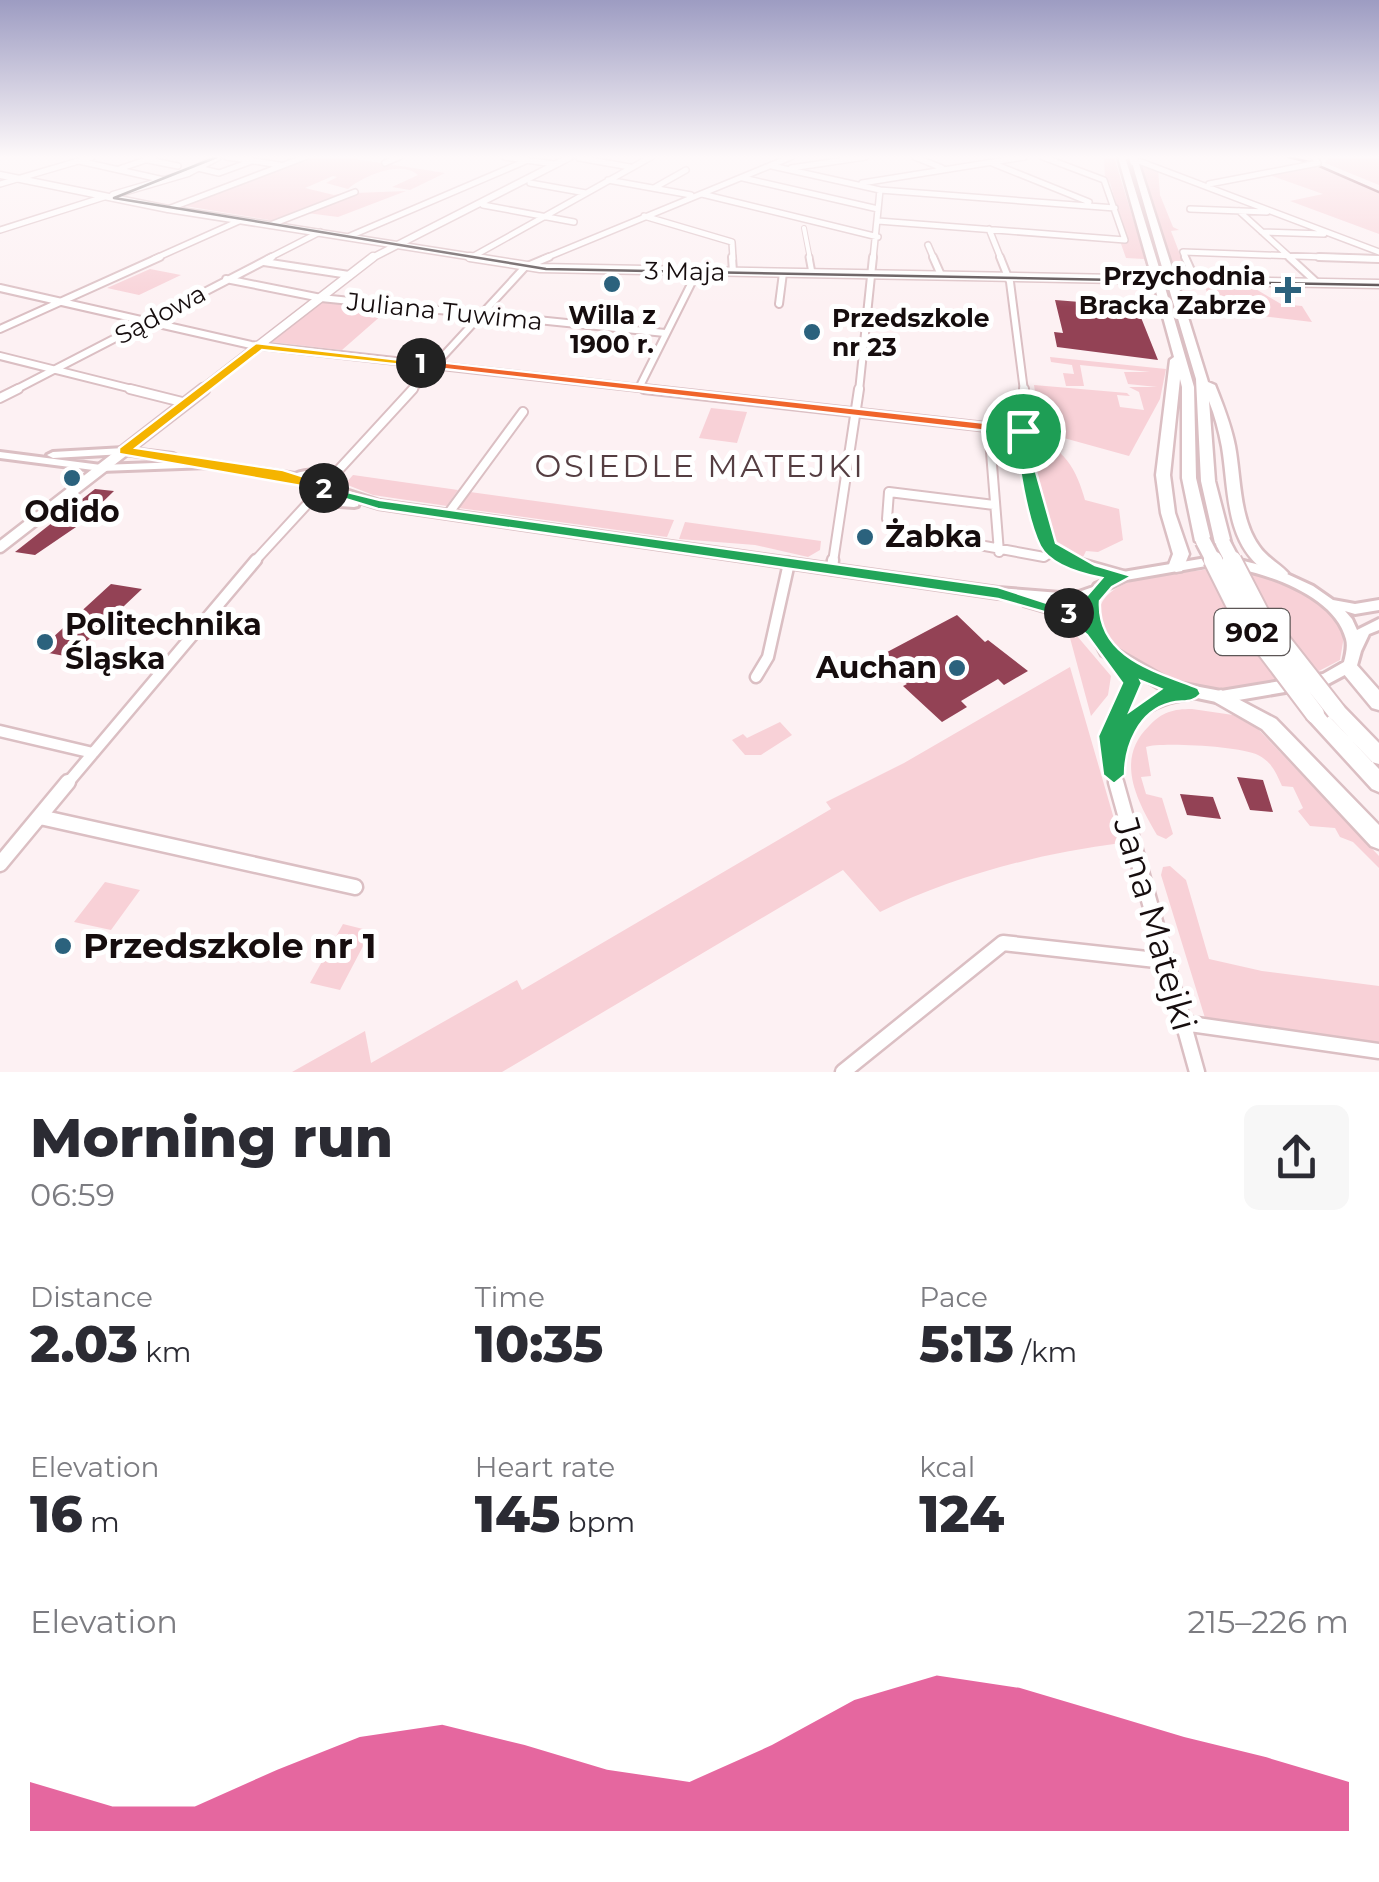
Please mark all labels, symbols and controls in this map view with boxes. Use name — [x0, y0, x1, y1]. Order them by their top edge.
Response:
street label: 3 Maja — [644, 255, 726, 287]
place label: Przychodnia Bracka Zabrze — [1079, 261, 1266, 320]
marker: Willa z 1900 r. — [601, 273, 623, 295]
marker: Przychodnia Bracka Zabrze — [1275, 277, 1301, 303]
street label: Sądowa — [109, 278, 211, 350]
street label: Juliana Tuwima — [345, 286, 544, 336]
place label: Willa z 1900 r. — [568, 300, 656, 359]
place label: Przedszkole nr 23 — [832, 303, 990, 362]
marker: Przedszkole nr 23 — [801, 321, 823, 343]
pin: 1 — [396, 338, 446, 388]
text: 1 — [416, 346, 426, 380]
pin — [981, 389, 1066, 474]
icon: arrive — [996, 404, 1051, 459]
district label: OSIEDLE MATEJKI — [535, 446, 865, 485]
pin: 2 — [299, 463, 349, 513]
marker: Odido — [61, 467, 83, 489]
text: 2 — [316, 471, 332, 505]
place label: Odido — [24, 493, 120, 530]
place label: Żabka — [885, 518, 982, 555]
marker: Żabka — [854, 526, 876, 548]
pin: 3 — [1044, 588, 1094, 638]
text: 3 — [1061, 596, 1077, 630]
place label: Politechnika Śląska — [65, 606, 262, 677]
road number: 902 — [1214, 609, 1290, 655]
marker: Politechnika Śląska — [34, 631, 56, 653]
place label: Auchan — [815, 649, 937, 686]
marker: Auchan — [946, 657, 968, 679]
street label: Jana Matejki — [1104, 811, 1206, 1036]
place label: Przedszkole nr 1 — [83, 924, 376, 967]
marker: Przedszkole nr 1 — [52, 935, 74, 957]
text: Morning run — [30, 1104, 393, 1171]
button: share — [1244, 1105, 1349, 1210]
text: 06:59 — [30, 1175, 115, 1214]
text: Distance — [30, 1280, 153, 1314]
text: Time — [475, 1280, 545, 1314]
text: Pace — [919, 1280, 988, 1314]
text: 2.03 — [30, 1314, 138, 1375]
text: 10:35 — [475, 1314, 603, 1375]
text: 5:13 — [919, 1314, 1014, 1375]
text: km — [138, 1335, 191, 1369]
text: /km — [1014, 1335, 1077, 1369]
text: Elevation — [30, 1450, 159, 1484]
text: Heart rate — [475, 1450, 615, 1484]
text: kcal — [919, 1450, 975, 1484]
text: 16 — [30, 1484, 83, 1545]
text: 145 — [475, 1484, 560, 1545]
text: 124 — [919, 1484, 1004, 1545]
text: m — [83, 1505, 120, 1539]
text: bpm — [560, 1505, 635, 1539]
text: Elevation — [30, 1602, 178, 1641]
text: 215–226 m — [1187, 1602, 1349, 1641]

